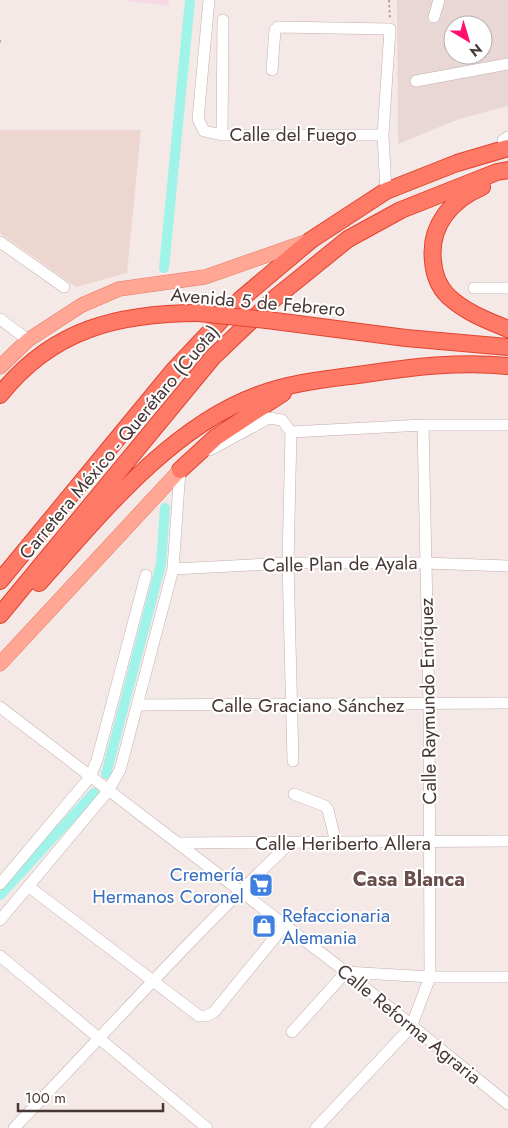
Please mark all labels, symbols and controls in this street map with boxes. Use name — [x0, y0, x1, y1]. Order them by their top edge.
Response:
north arrow — [443, 15, 493, 65]
text: N — [465, 39, 487, 62]
street label: Calle del Fuego — [229, 121, 357, 148]
street label: Avenida 5 de Febrero — [170, 281, 346, 323]
street label: Carretera México - Querétaro (Cuota) — [13, 319, 225, 565]
street label: Calle Plan de Ayala — [262, 549, 418, 579]
street label: Calle Raymundo Enríquez — [413, 597, 443, 805]
street label: Calle Graciano Sánchez — [212, 692, 405, 719]
street label: Calle Heriberto Allera — [255, 830, 431, 857]
place label: Cremería Hermanos Coronel — [92, 861, 244, 910]
district label: Casa Blanca — [353, 865, 465, 894]
supermarket icon: Cremería Hermanos Coronel — [248, 872, 274, 898]
place label: Refaccionaria Alemania — [282, 902, 390, 951]
shop icon: Refaccionaria Alemania — [251, 913, 277, 939]
street label: Calle Reforma Agraria — [331, 957, 487, 1091]
scale bar — [18, 1080, 162, 1112]
text: 100 m — [25, 1087, 66, 1109]

